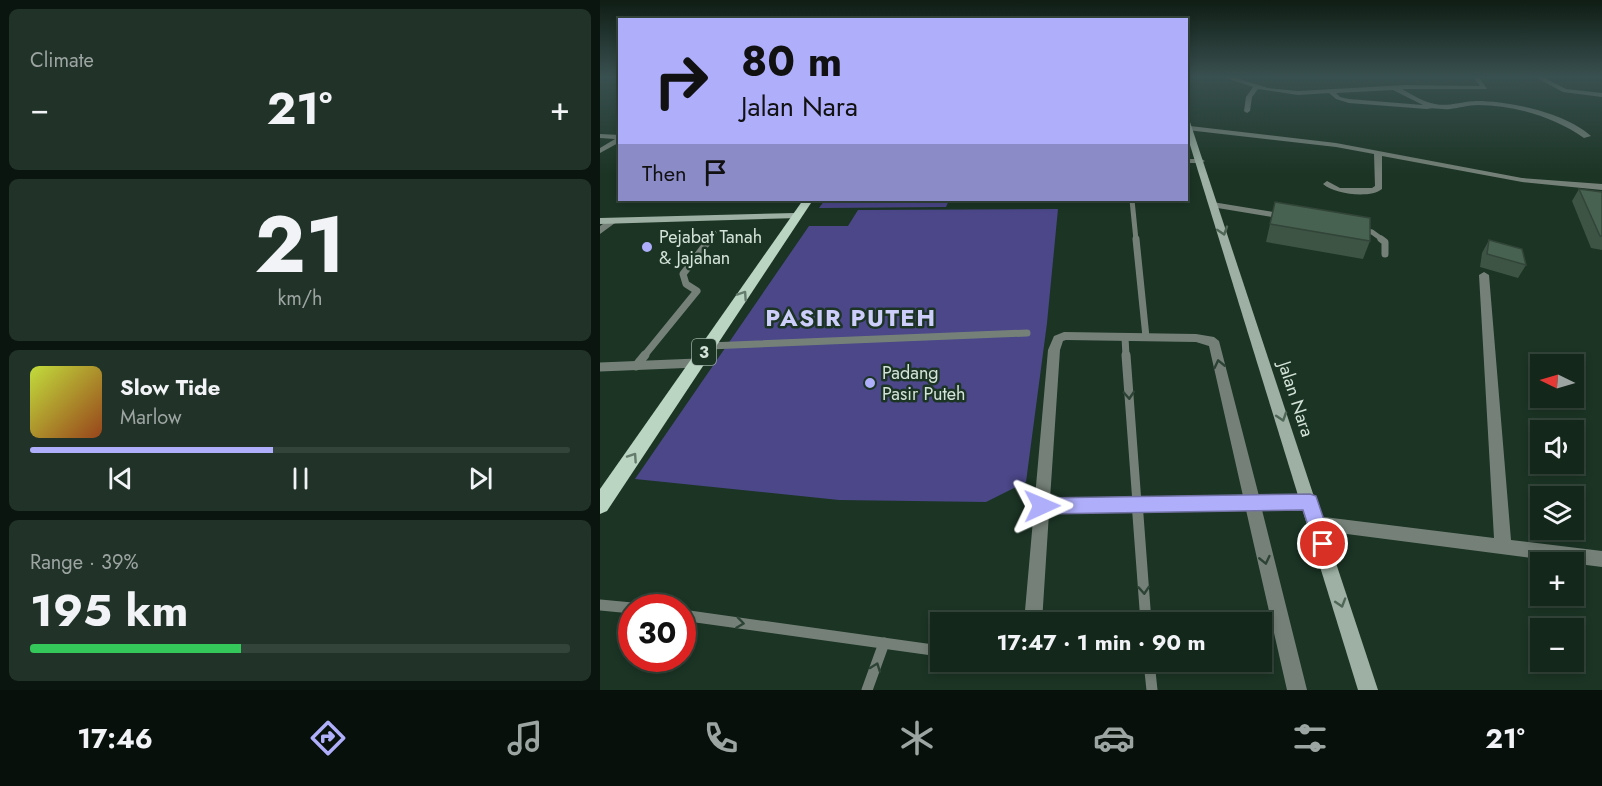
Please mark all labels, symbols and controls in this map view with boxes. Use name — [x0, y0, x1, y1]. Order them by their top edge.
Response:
text: 80 m — [741, 31, 842, 92]
icon: right — [642, 42, 720, 120]
text: Climate — [30, 46, 94, 75]
text: 21° — [267, 76, 332, 141]
text: − — [30, 85, 49, 132]
text: + — [550, 85, 570, 132]
text: Jalan Nara — [741, 87, 858, 126]
icon: arrive — [699, 156, 732, 189]
text: Then — [642, 157, 687, 189]
text: 21 — [255, 189, 345, 301]
place label: Pejabat Tanah & Jajahan — [659, 224, 762, 271]
one-way arrow — [1216, 225, 1229, 236]
marker: Pejabat Tanah & Jajahan — [640, 240, 654, 254]
text: km/h — [277, 284, 323, 313]
one-way arrow — [736, 291, 747, 302]
district label: PASIR PUTEH — [765, 300, 937, 335]
road number: 3 — [692, 339, 716, 365]
north arrow — [1530, 354, 1584, 408]
map controls — [1530, 354, 1584, 672]
street label: Jalan Nara — [1271, 356, 1320, 440]
one-way arrow — [1214, 359, 1227, 369]
place label: Padang Pasir Puteh — [882, 360, 965, 407]
text: Slow Tide — [120, 371, 220, 403]
marker: Padang Pasir Puteh — [863, 376, 877, 390]
one-way arrow — [1122, 391, 1135, 400]
text: Marlow — [120, 403, 182, 432]
one-way arrow — [1275, 411, 1288, 422]
button: sound — [1530, 420, 1584, 474]
one-way arrow — [626, 452, 637, 463]
icon: previous — [104, 462, 137, 495]
icon: pause — [284, 462, 317, 495]
icon: next — [464, 462, 497, 495]
position arrow — [1010, 474, 1074, 538]
button: layers — [1530, 486, 1584, 540]
pin — [1297, 518, 1348, 569]
icon: arrive — [1306, 527, 1339, 560]
text: Range · 39% — [30, 548, 138, 577]
button: + — [1530, 552, 1584, 606]
one-way arrow — [1258, 554, 1271, 564]
text: 195 km — [30, 578, 188, 643]
one-way arrow — [1137, 585, 1150, 594]
speed limit sign: 30 — [618, 594, 696, 672]
one-way arrow — [1334, 597, 1346, 608]
one-way arrow — [736, 617, 745, 629]
button: − — [1530, 618, 1584, 672]
text: 17:47 · 1 min · 90 m — [996, 626, 1206, 658]
one-way arrow — [868, 662, 881, 673]
icon: directions — [307, 717, 349, 759]
icon: music — [504, 717, 546, 759]
icon: phone — [700, 717, 742, 759]
icon: climate — [896, 717, 938, 759]
icon: car — [1093, 717, 1135, 759]
icon: filters — [1289, 717, 1331, 759]
text: 17:46 — [77, 719, 153, 758]
text: 21° — [1485, 719, 1525, 758]

